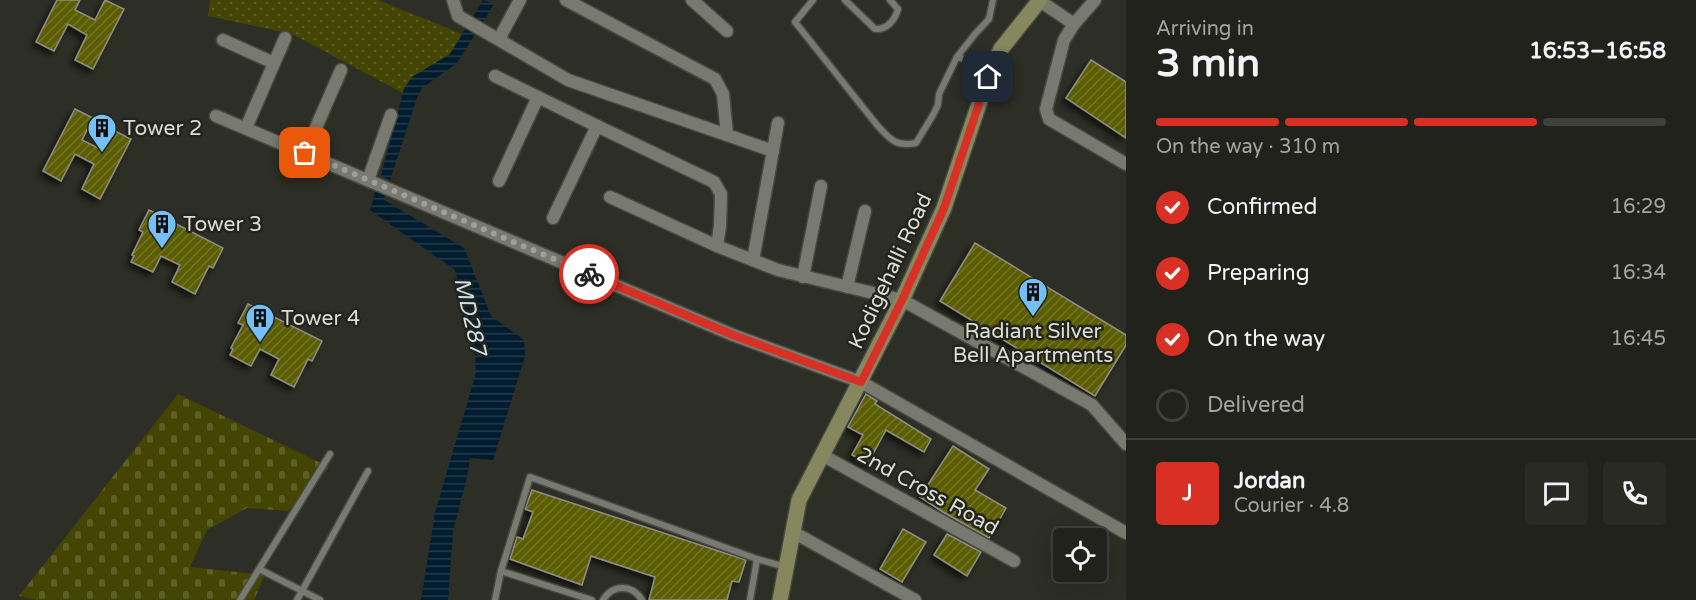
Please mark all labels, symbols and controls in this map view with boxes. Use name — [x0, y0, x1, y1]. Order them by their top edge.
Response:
text: Arriving in — [1156, 17, 1254, 41]
text: 16:53–16:58 — [1529, 38, 1666, 64]
text: 3 min — [1156, 40, 1260, 87]
pin — [962, 51, 1013, 102]
icon: home — [971, 60, 1004, 93]
building icon: Tower 2 — [86, 112, 118, 154]
place label: Tower 2 — [123, 116, 202, 141]
pin — [279, 127, 330, 178]
text: On the way · 310 m — [1156, 135, 1340, 159]
icon: bag — [288, 136, 321, 169]
street label: Kodigehalli Road — [843, 189, 937, 353]
icon: check — [1156, 191, 1189, 224]
text: Confirmed — [1207, 194, 1317, 220]
text: 16:29 — [1611, 195, 1666, 219]
building icon: Tower 3 — [146, 208, 178, 250]
place label: Tower 3 — [183, 212, 262, 237]
courier — [559, 244, 619, 304]
icon: check — [1156, 257, 1189, 290]
icon: bike — [573, 258, 606, 291]
text: Preparing — [1207, 260, 1310, 286]
text: 16:34 — [1611, 261, 1666, 285]
water label: MD287 — [448, 275, 492, 361]
building icon: Radiant Silver Bell Apartments — [1017, 276, 1049, 318]
building icon: Tower 4 — [244, 302, 276, 344]
place label: Tower 4 — [281, 306, 360, 331]
place label: Radiant Silver Bell Apartments — [953, 319, 1113, 368]
icon: check — [1156, 323, 1189, 356]
text: On the way — [1207, 326, 1325, 352]
text: 16:45 — [1611, 327, 1666, 351]
text: Delivered — [1207, 392, 1305, 418]
street label: 2nd Cross Road — [853, 442, 1003, 541]
button: chat — [1525, 462, 1588, 525]
button: phone — [1603, 462, 1666, 525]
text: Jordan — [1234, 468, 1305, 494]
text: J — [1182, 480, 1193, 506]
text: Courier · 4.8 — [1234, 494, 1349, 518]
map controls — [1053, 528, 1107, 582]
button: locate — [1053, 528, 1107, 582]

